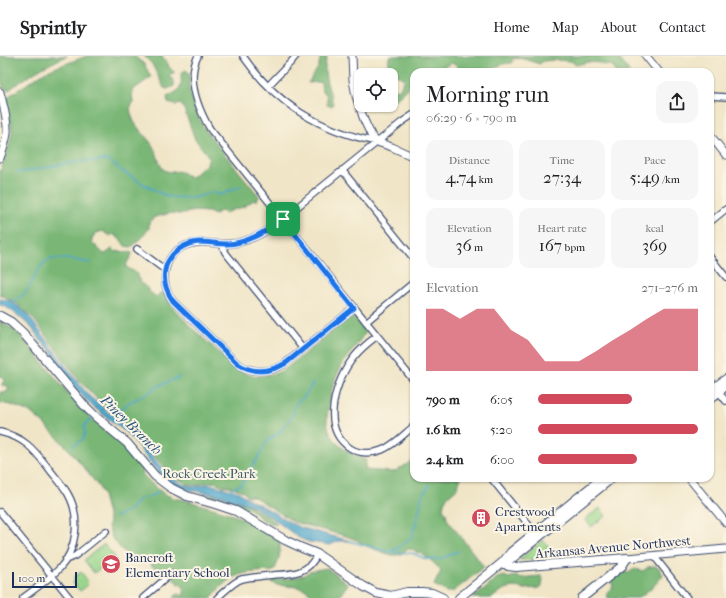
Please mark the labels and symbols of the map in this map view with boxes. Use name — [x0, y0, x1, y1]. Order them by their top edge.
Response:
pin — [266, 202, 300, 236]
water label: Piney Branch — [96, 391, 165, 458]
park label: Rock Creek Park — [162, 466, 256, 481]
place label: Crestwood Apartments — [494, 504, 561, 534]
building icon: Crestwood Apartments — [470, 507, 492, 529]
street label: Arkansas Avenue Northwest — [534, 533, 692, 561]
place label: Bancroft Elementary School — [125, 550, 230, 580]
school or university icon: Bancroft Elementary School — [100, 553, 122, 575]
scale bar — [12, 570, 77, 589]

